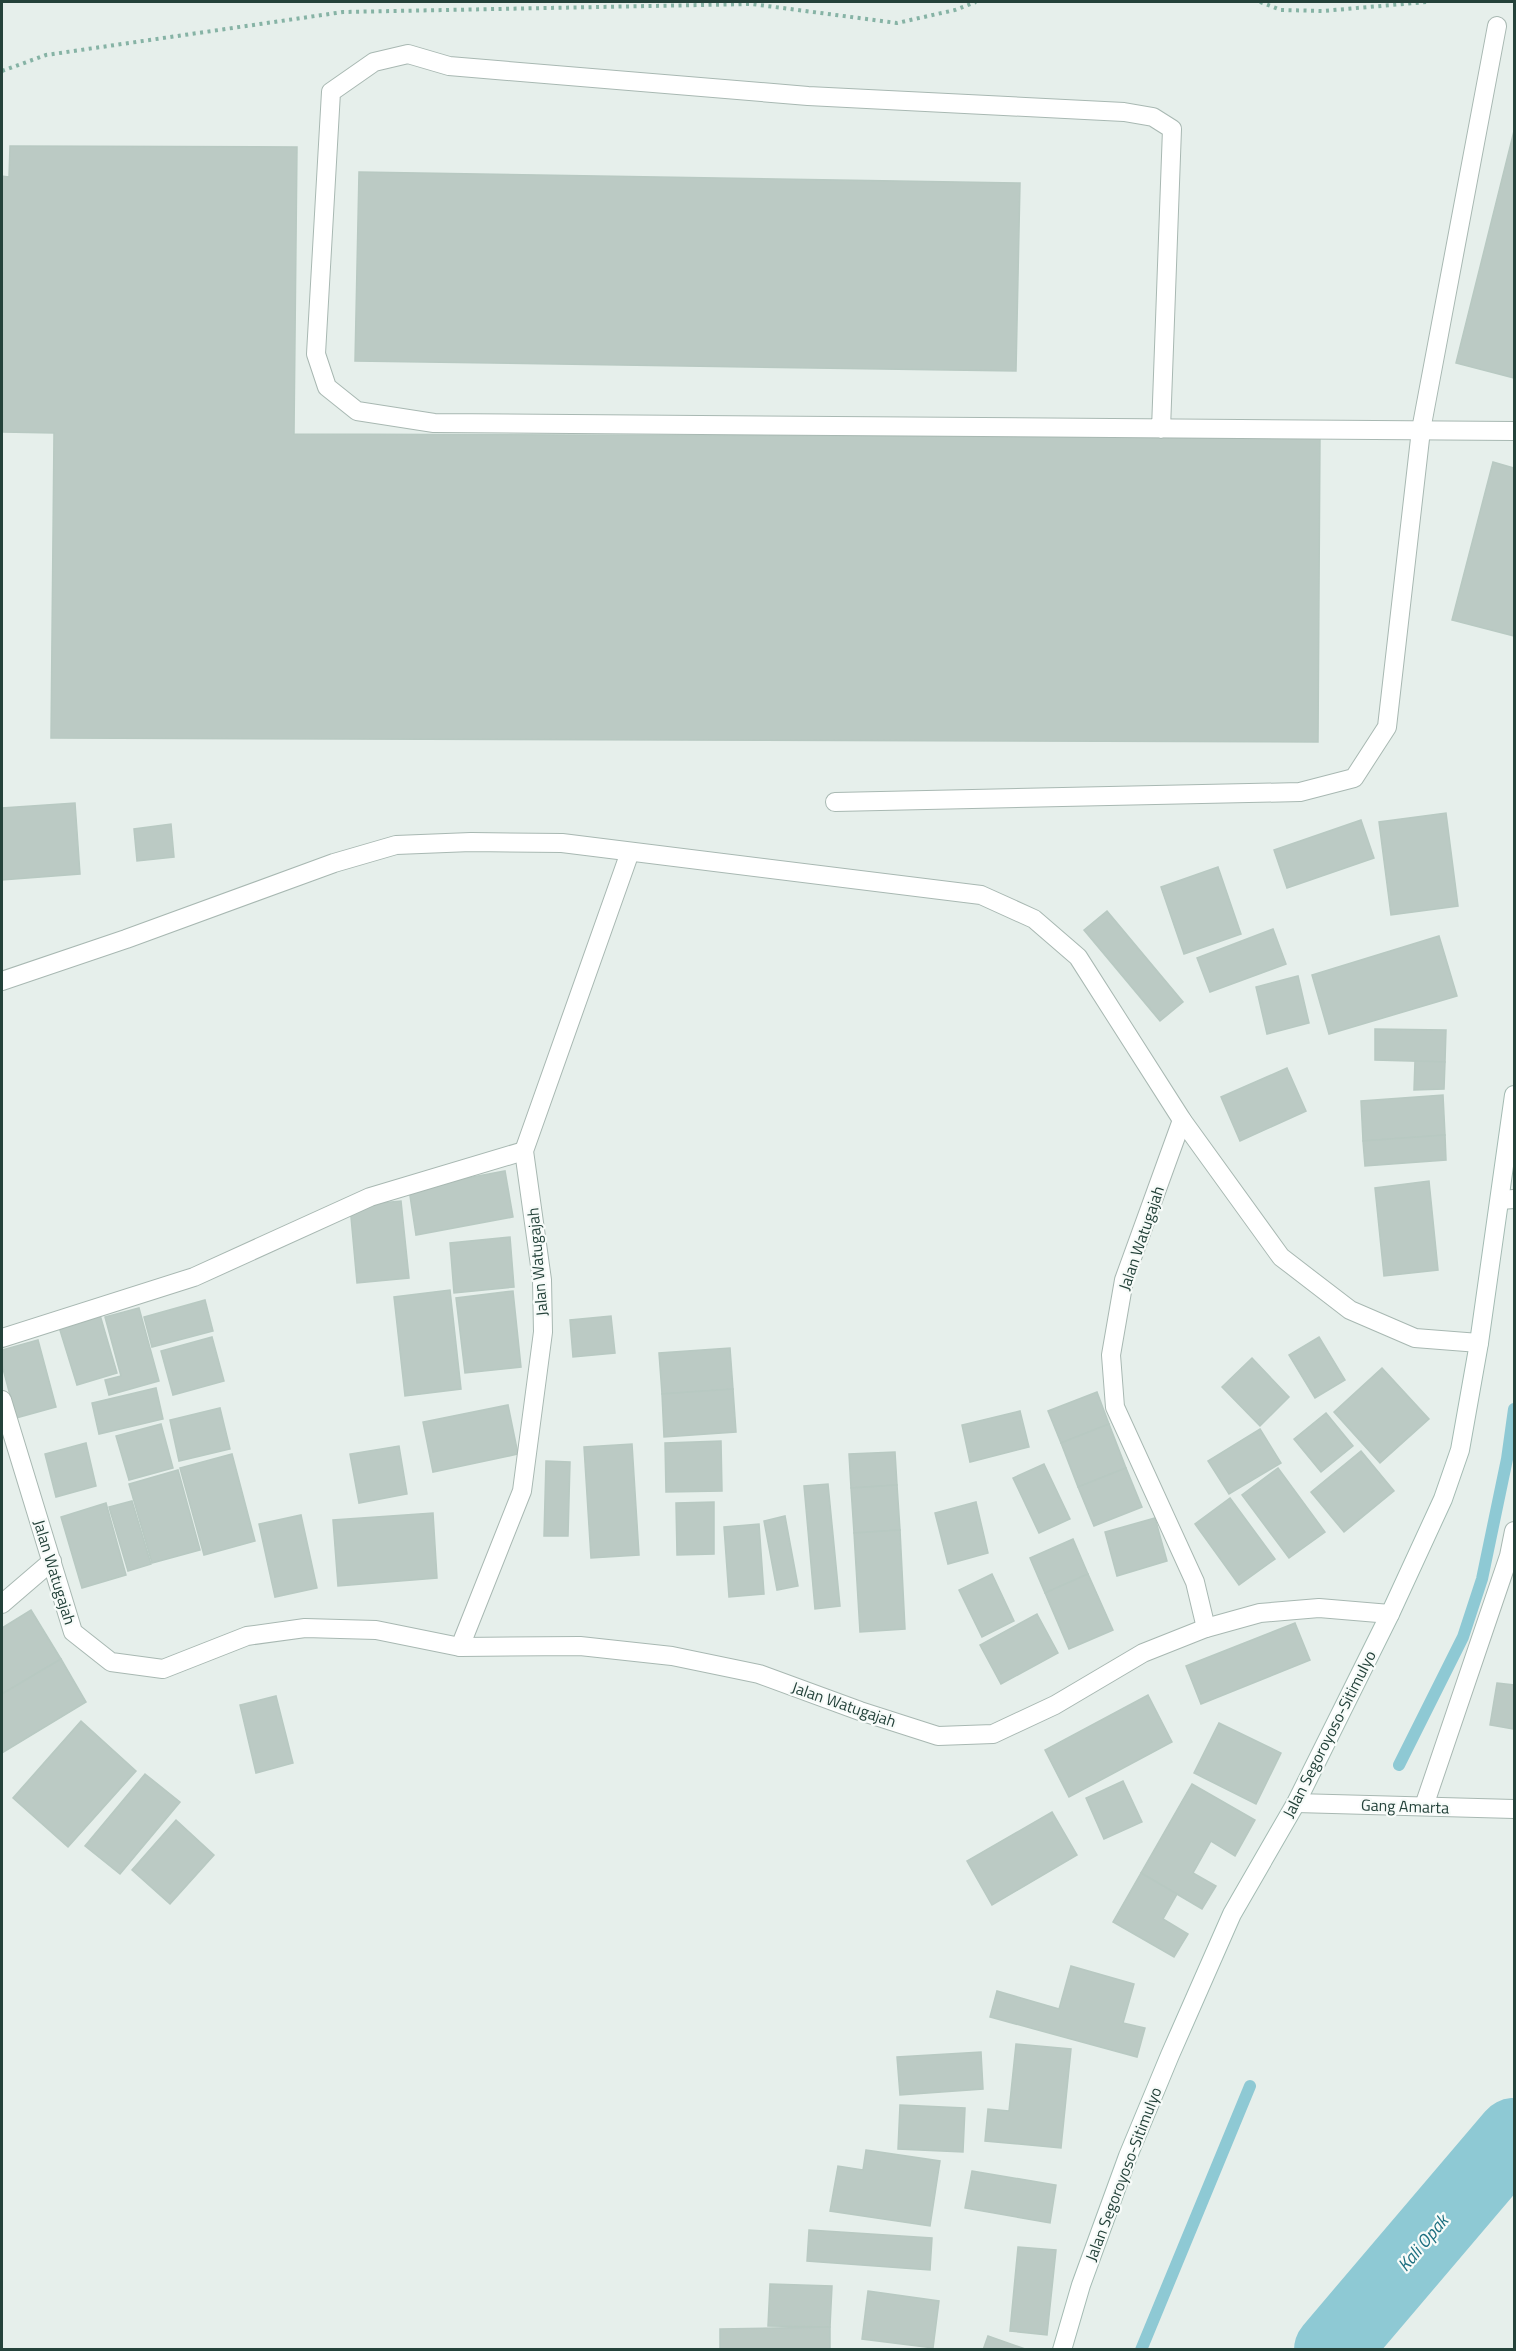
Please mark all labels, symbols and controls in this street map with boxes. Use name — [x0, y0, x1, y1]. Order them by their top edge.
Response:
street label: Jalan Watugajah — [1112, 1183, 1170, 1293]
street label: Jalan Watugajah — [520, 1207, 554, 1317]
street label: Jalan Watugajah — [28, 1516, 82, 1628]
street label: Jalan Segoroyoso-Sitimulyo — [1276, 1646, 1382, 1822]
street label: Jalan Watugajah — [789, 1675, 899, 1733]
street label: Gang Amarta — [1360, 1792, 1450, 1820]
street label: Jalan Segoroyoso-Sitimulyo — [1079, 2083, 1167, 2265]
water label: Kali Opak — [1391, 2207, 1456, 2277]

